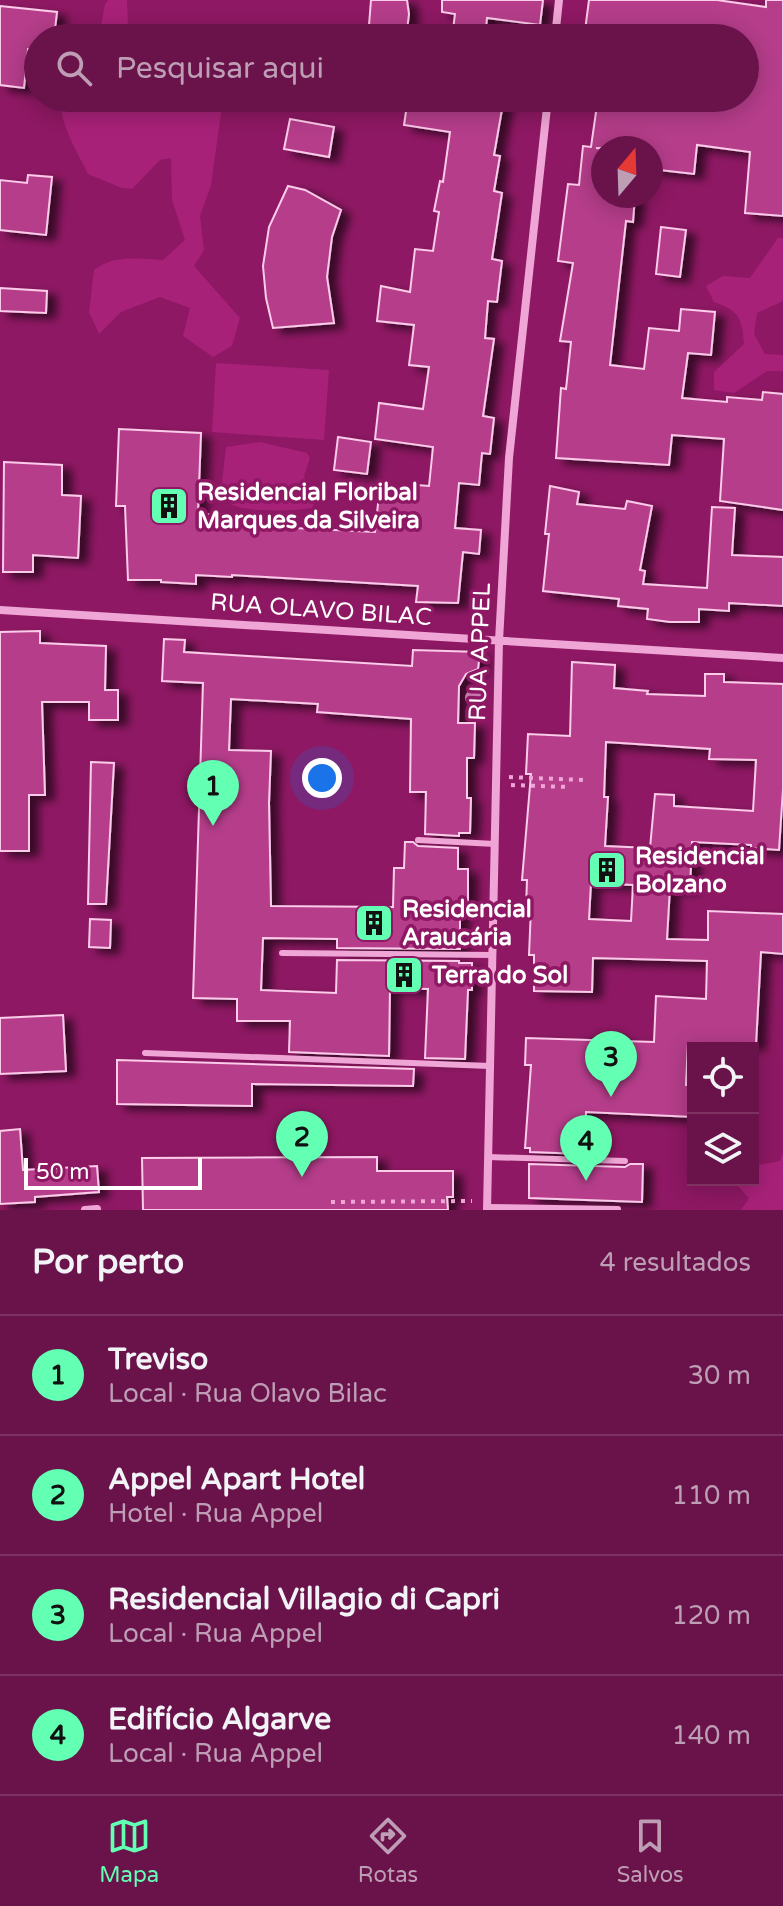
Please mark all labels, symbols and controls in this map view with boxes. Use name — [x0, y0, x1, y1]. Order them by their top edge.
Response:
search box — [24, 24, 759, 112]
icon: search — [52, 46, 96, 90]
text: Pesquisar aqui — [116, 50, 324, 87]
north arrow — [591, 136, 663, 208]
place label: Residencial Floribal Marques da Silveira — [197, 478, 420, 535]
building icon: Residencial Floribal Marques da Silveira — [148, 485, 190, 527]
street label: RUA APPEL — [463, 582, 497, 722]
street label: RUA OLAVO BILAC — [209, 588, 433, 632]
your location — [302, 758, 342, 798]
pin: 1 — [187, 760, 239, 826]
place label: Residencial Bolzano — [635, 842, 765, 899]
building icon: Residencial Bolzano — [586, 849, 628, 891]
place label: Residencial Araucária — [402, 895, 532, 952]
building icon: Residencial Araucária — [353, 902, 395, 944]
building icon: Terra do Sol — [383, 954, 425, 996]
place label: Terra do Sol — [431, 961, 568, 990]
pin: 3 — [585, 1031, 637, 1097]
map controls — [687, 1042, 759, 1186]
button: locate — [687, 1042, 759, 1114]
pin: 2 — [276, 1111, 328, 1177]
button: layers — [687, 1114, 759, 1186]
pin: 4 — [560, 1115, 612, 1181]
scale bar — [24, 1154, 202, 1190]
text: 50 m — [36, 1159, 90, 1185]
text: Por perto — [32, 1242, 184, 1283]
text: 4 resultados — [600, 1247, 751, 1278]
text: Treviso — [108, 1341, 208, 1378]
text: 1 — [50, 1360, 66, 1391]
text: 30 m — [688, 1360, 751, 1391]
text: Local · Rua Olavo Bilac — [108, 1378, 387, 1409]
text: Appel Apart Hotel — [108, 1461, 365, 1498]
text: 2 — [50, 1480, 66, 1511]
text: 110 m — [671, 1480, 751, 1511]
text: Hotel · Rua Appel — [108, 1498, 323, 1529]
text: Residencial Villagio di Capri — [108, 1581, 500, 1618]
text: 3 — [50, 1600, 66, 1631]
text: 120 m — [671, 1600, 751, 1631]
text: Local · Rua Appel — [108, 1618, 323, 1649]
text: Edifício Algarve — [108, 1701, 331, 1738]
text: 4 — [50, 1720, 66, 1751]
text: 140 m — [671, 1720, 751, 1751]
text: Local · Rua Appel — [108, 1738, 323, 1769]
tab: Mapa — [99, 1814, 159, 1888]
tab: Rotas — [358, 1814, 418, 1888]
tab: Salvos — [617, 1814, 684, 1888]

